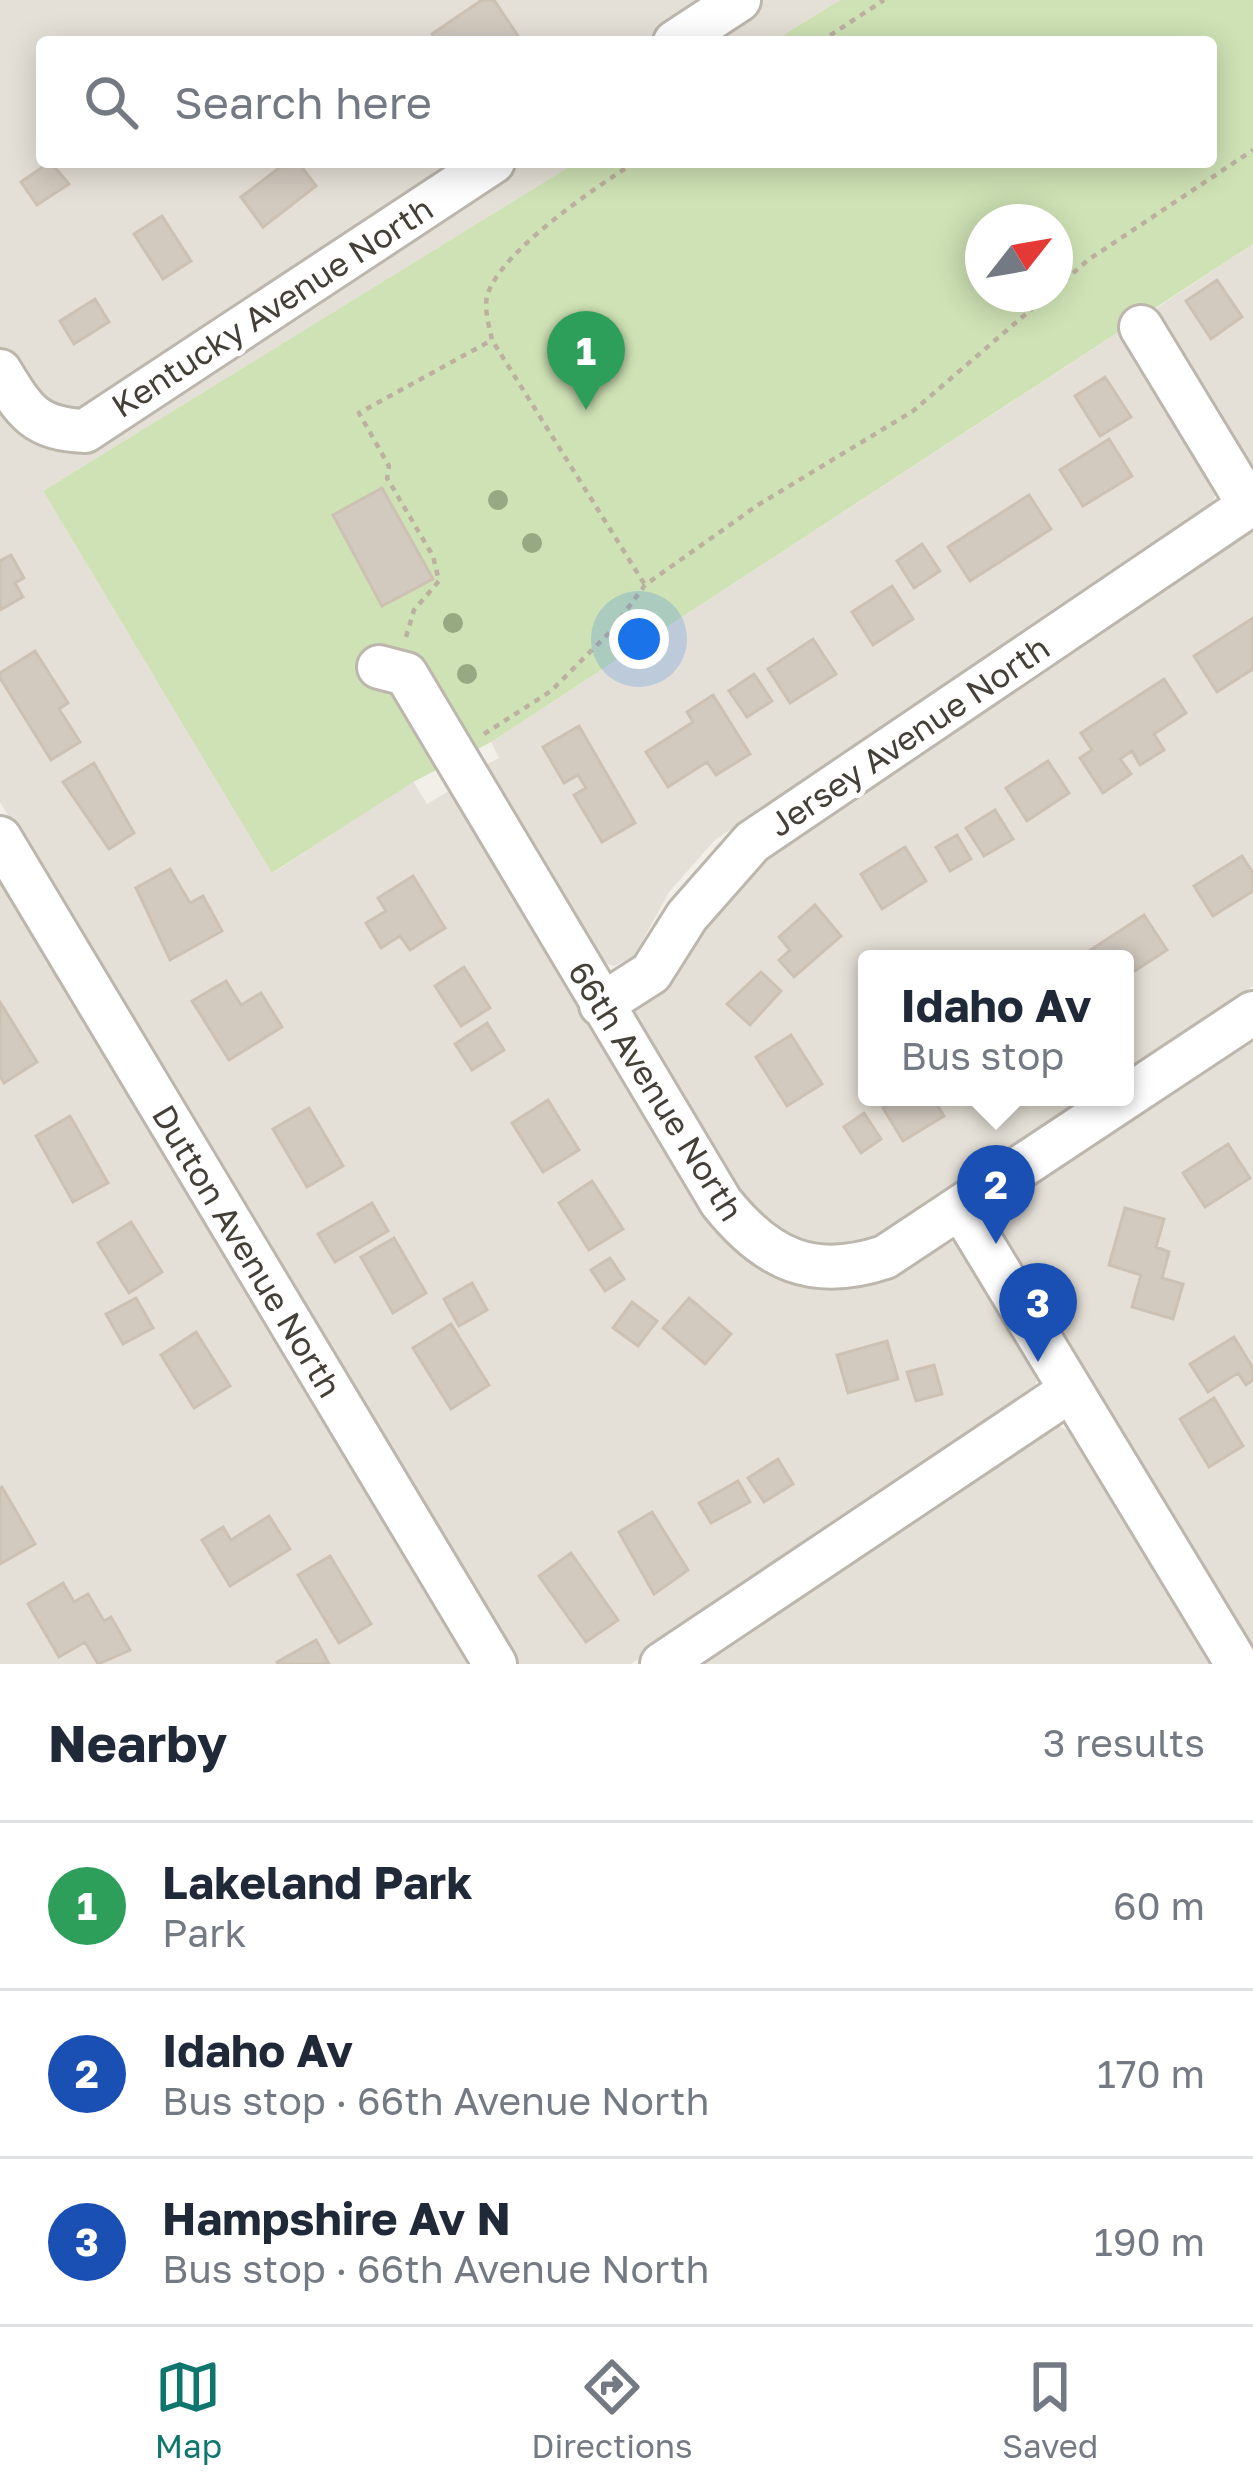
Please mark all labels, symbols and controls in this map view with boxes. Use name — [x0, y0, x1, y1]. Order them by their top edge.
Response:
search box — [36, 36, 1217, 168]
icon: search — [78, 69, 144, 135]
text: Search here — [174, 75, 432, 129]
street label: Kentucky Avenue North — [104, 188, 439, 425]
north arrow — [965, 204, 1073, 312]
pin: 1 — [547, 311, 625, 410]
your location — [609, 609, 669, 669]
street label: Jersey Avenue North — [761, 627, 1056, 844]
popup — [858, 950, 1134, 1106]
street label: 66th Avenue North — [561, 954, 752, 1228]
text: Idaho Av — [900, 978, 1092, 1032]
text: Bus stop — [900, 1032, 1064, 1079]
street label: Dutton Avenue North — [145, 1097, 350, 1404]
pin: 2 — [957, 1145, 1035, 1244]
pin: 3 — [999, 1263, 1077, 1362]
text: Nearby — [48, 1712, 227, 1773]
text: 3 results — [1043, 1719, 1205, 1766]
text: Lakeland Park — [162, 1855, 473, 1909]
text: 1 — [77, 1882, 97, 1929]
text: 60 m — [1113, 1882, 1205, 1929]
text: Park — [162, 1909, 246, 1956]
text: Idaho Av — [162, 2023, 353, 2077]
text: 2 — [75, 2050, 99, 2097]
text: 170 m — [1097, 2050, 1205, 2097]
text: Bus stop · 66th Avenue North — [162, 2077, 710, 2124]
text: Hampshire Av N — [162, 2191, 511, 2245]
text: 3 — [75, 2218, 99, 2265]
text: 190 m — [1094, 2218, 1205, 2265]
text: Bus stop · 66th Avenue North — [162, 2245, 710, 2292]
tab: Map — [155, 2354, 222, 2465]
tab: Directions — [531, 2354, 693, 2465]
tab: Saved — [1002, 2354, 1098, 2465]

